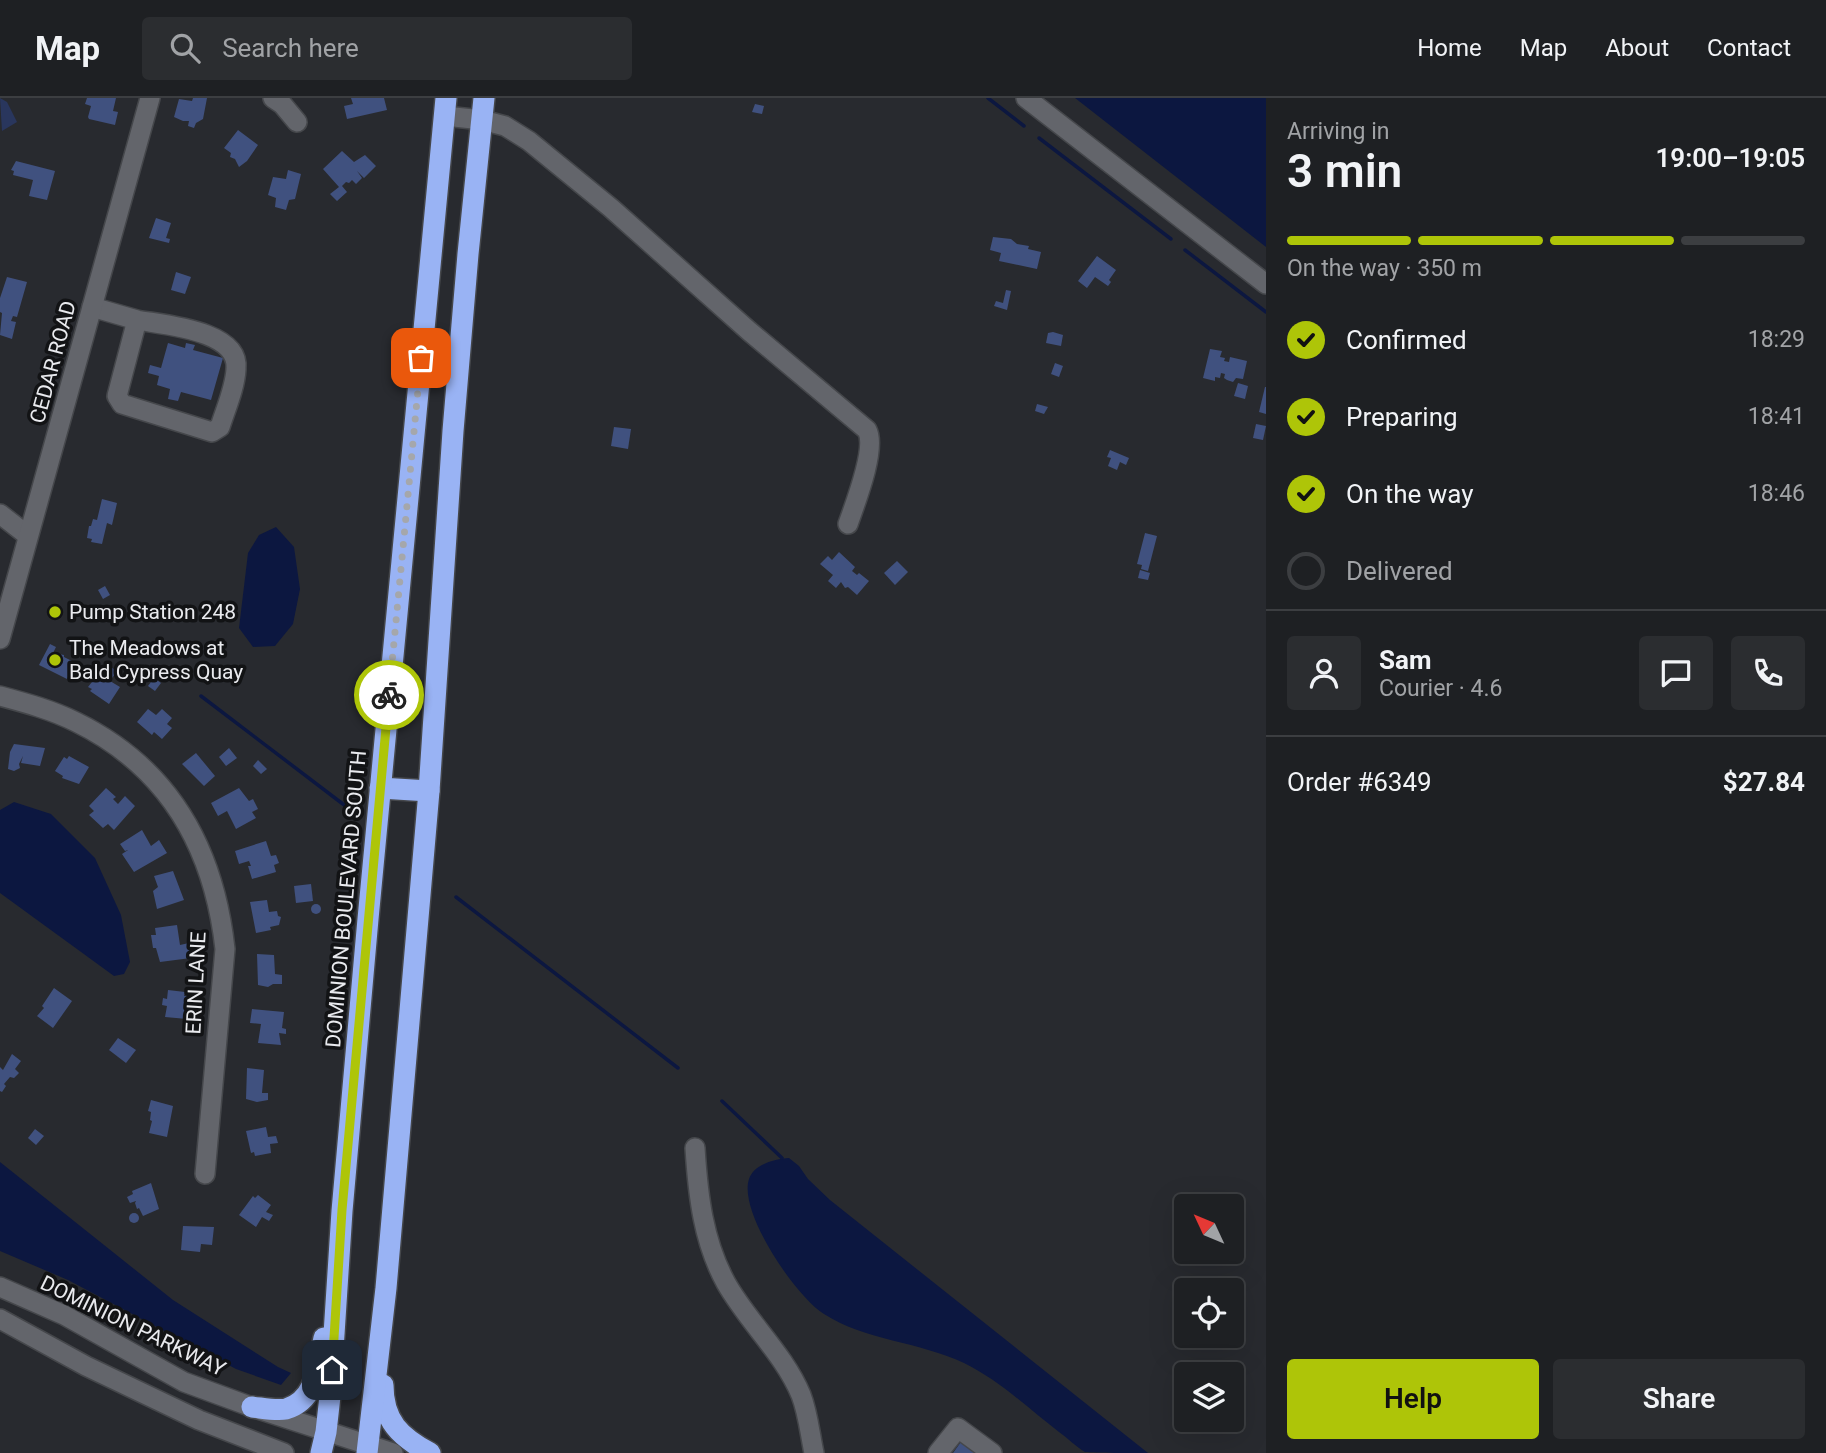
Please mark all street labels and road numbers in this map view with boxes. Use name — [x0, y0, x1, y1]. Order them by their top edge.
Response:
street label: CEDAR ROAD — [25, 298, 81, 426]
street label: DOMINION BOULEVARD SOUTH — [321, 749, 371, 1049]
street label: ERIN LANE — [181, 931, 211, 1035]
street label: DOMINION PARKWAY — [37, 1271, 230, 1381]

